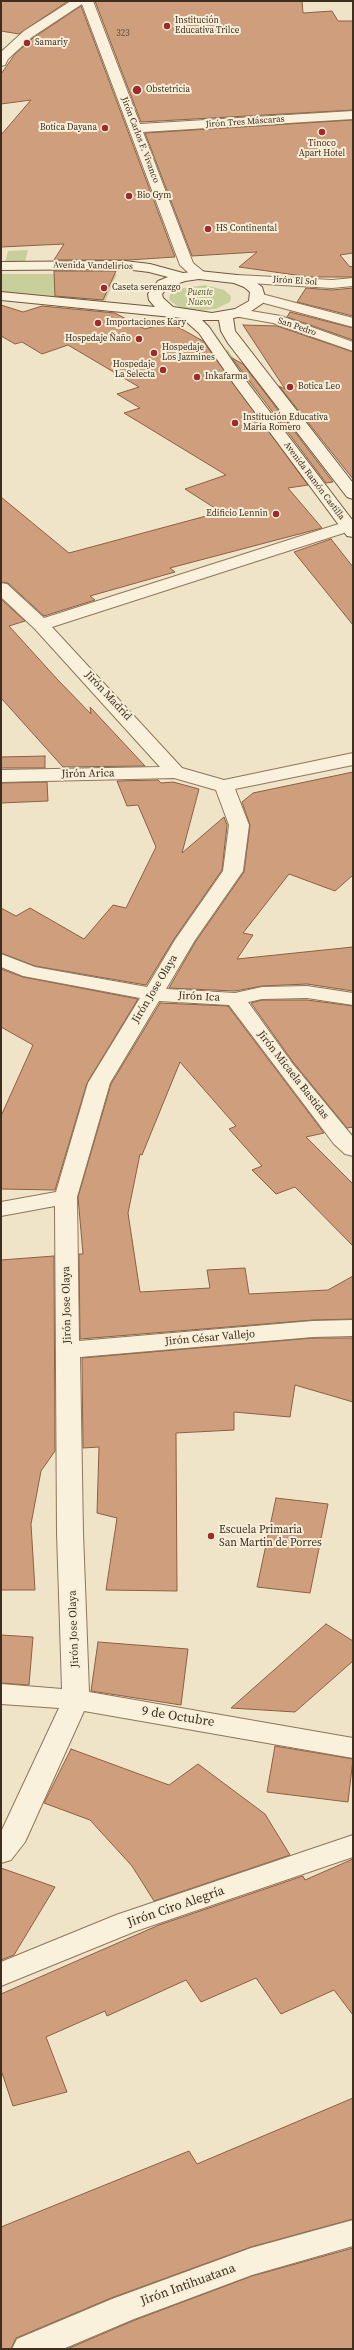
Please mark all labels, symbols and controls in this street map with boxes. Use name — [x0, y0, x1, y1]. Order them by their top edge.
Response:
place label: Institución Educativa Trilce — [175, 16, 239, 37]
marker: Institución Educativa Trilce — [162, 21, 172, 31]
house number: 323 — [116, 29, 130, 39]
marker: Samariy — [22, 38, 32, 48]
place label: Samariy — [35, 38, 68, 48]
marker: Obstetricia — [131, 84, 143, 96]
place label: Obstetricia — [146, 85, 190, 95]
street label: Jirón Carlos F. Vivanco — [119, 96, 161, 184]
street label: Jirón Tres Máscaras — [205, 114, 285, 130]
place label: Botica Dayana — [40, 123, 97, 133]
marker: Botica Dayana — [100, 123, 110, 133]
marker: Tinoco Apart Hotel — [317, 127, 327, 137]
place label: Tinoco Apart Hotel — [299, 139, 345, 160]
marker: Bio Gym — [124, 191, 134, 201]
place label: Bio Gym — [137, 191, 171, 201]
marker: HS Continental — [203, 224, 213, 234]
place label: HS Continental — [216, 224, 277, 234]
street label: Avenida Vandelirios — [53, 260, 133, 272]
street label: Jirón El Sol — [272, 274, 318, 288]
marker: Caseta serenazgo — [99, 283, 109, 293]
place label: Caseta serenazgo — [112, 283, 181, 293]
park label: Puente Nuevo — [187, 288, 213, 309]
street label: San Pedro — [276, 315, 318, 339]
marker: Importaciones Kary — [93, 318, 103, 328]
place label: Importaciones Kary — [106, 318, 186, 328]
place label: Hospedaje Ñaño — [65, 334, 131, 344]
marker: Hospedaje Ñaño — [134, 334, 144, 344]
place label: Hospedaje Los Jazmines — [162, 343, 215, 364]
marker: Hospedaje Los Jazmines — [149, 348, 159, 358]
place label: Hospedaje La Selecta — [113, 360, 155, 381]
marker: Hospedaje La Selecta — [158, 365, 168, 375]
marker: Inkafarma — [192, 372, 202, 382]
place label: Inkafarma — [205, 372, 248, 382]
marker: Botica Leo — [285, 382, 295, 392]
place label: Botica Leo — [298, 382, 340, 392]
place label: Institución Educativa Maria Romero — [243, 413, 328, 434]
marker: Institución Educativa Maria Romero — [230, 418, 240, 428]
street label: Avenida Ramón Castilla — [281, 440, 347, 522]
place label: Edificio Lennin — [206, 509, 268, 519]
marker: Edificio Lennin — [271, 509, 281, 519]
street label: Jirón Madrid — [82, 669, 134, 723]
street label: Jirón Arica — [61, 767, 115, 781]
street label: Jirón Jose Olaya — [129, 952, 181, 1026]
street label: Jirón Ica — [178, 989, 220, 1005]
street label: Jirón Micaela Bastidas — [254, 1028, 332, 1122]
street label: Jirón Jose Olaya — [60, 1266, 74, 1344]
street label: Jirón César Vallejo — [164, 1327, 256, 1349]
place label: Escuela Primaria San Martin de Porres — [219, 1523, 322, 1549]
marker: Escuela Primaria San Martin de Porres — [206, 1531, 216, 1541]
street label: Jirón Jose Olaya — [66, 1590, 82, 1668]
street label: 9 de Octubre — [141, 1704, 215, 1730]
street label: Jirón Ciro Alegría — [125, 1883, 227, 1931]
street label: Jirón Intihuatana — [138, 2261, 238, 2309]

